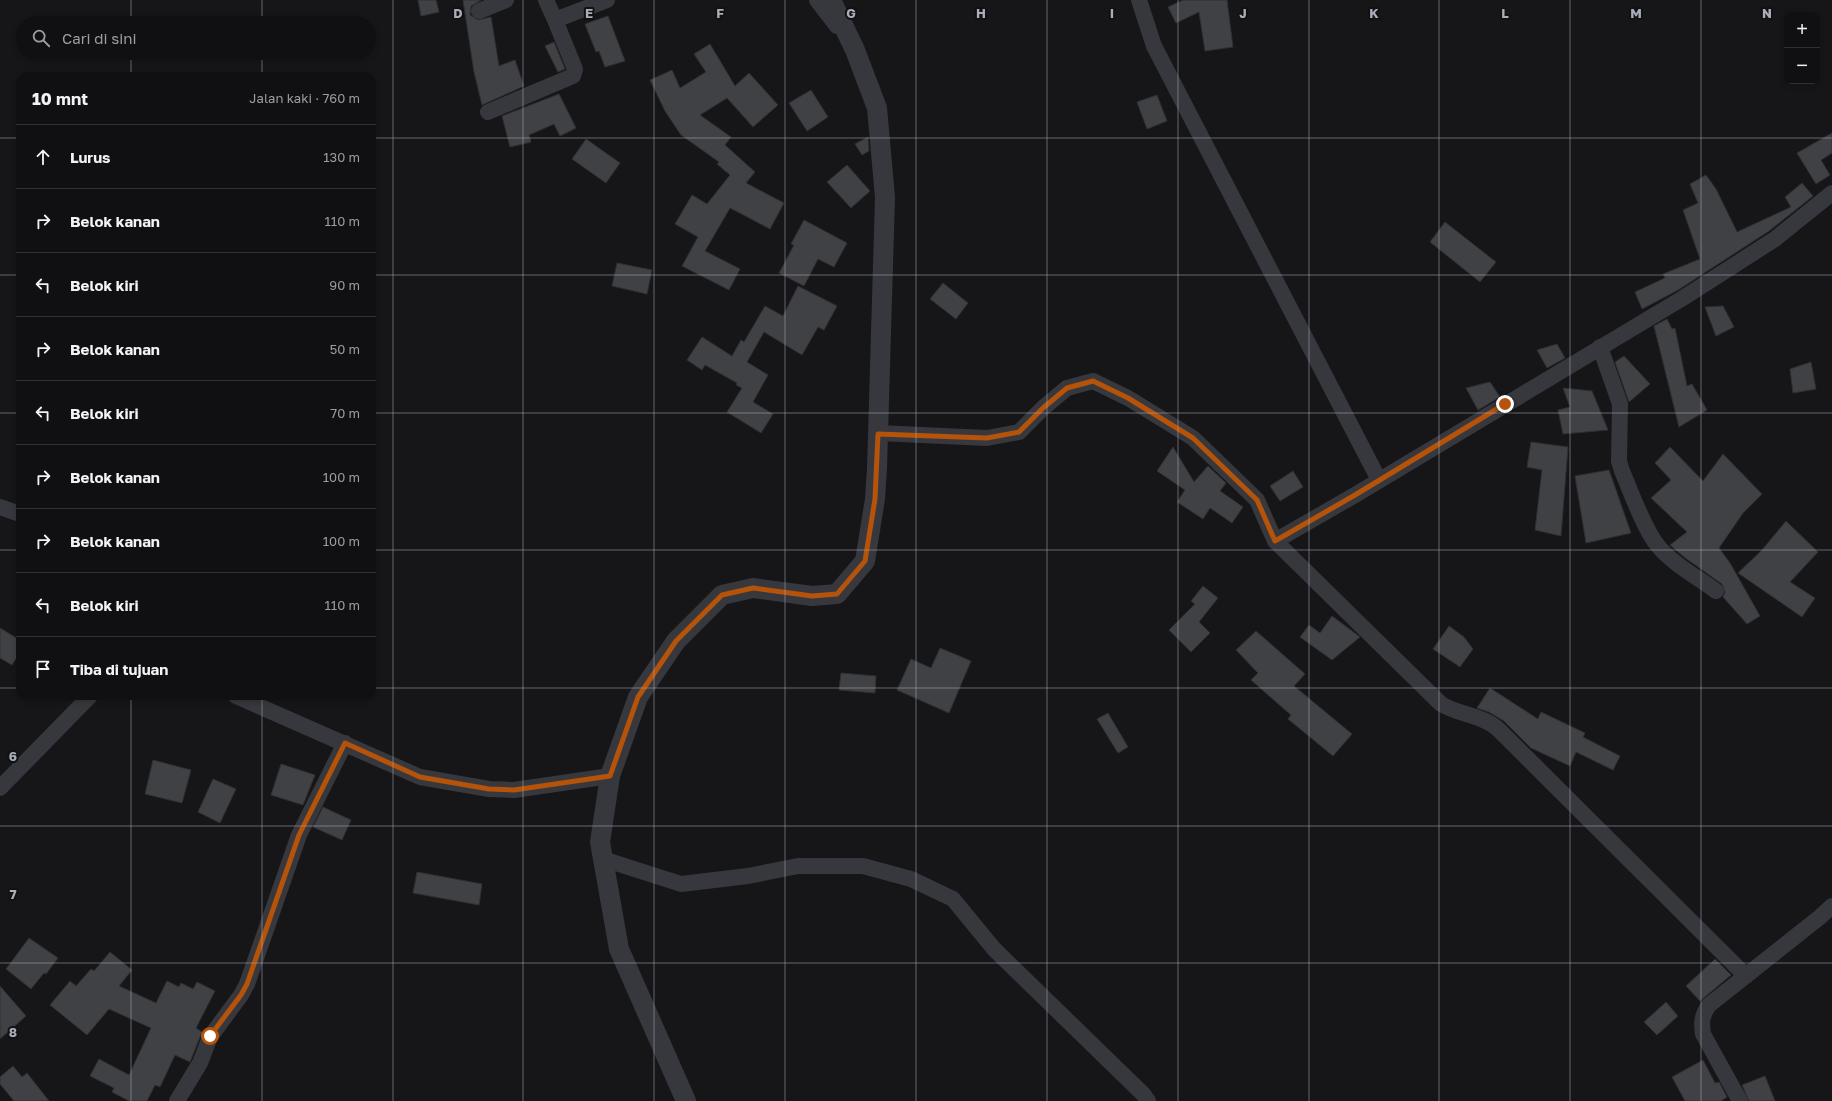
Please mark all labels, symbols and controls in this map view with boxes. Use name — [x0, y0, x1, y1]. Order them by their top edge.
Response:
text: D — [453, 5, 463, 21]
text: E — [585, 5, 593, 21]
text: F — [716, 5, 724, 21]
text: G — [846, 5, 856, 21]
text: H — [976, 5, 986, 21]
text: I — [1110, 5, 1114, 21]
text: J — [1239, 5, 1247, 21]
text: K — [1369, 5, 1379, 21]
text: L — [1501, 5, 1509, 21]
text: M — [1630, 5, 1642, 21]
text: N — [1762, 5, 1772, 21]
map controls — [1784, 12, 1820, 84]
button: + — [1784, 12, 1820, 48]
search box — [16, 16, 376, 60]
icon: search — [30, 27, 52, 49]
text: Cari di sini — [62, 29, 137, 47]
button: − — [1784, 48, 1820, 84]
text: 10 mnt — [32, 88, 88, 109]
text: Jalan kaki · 760 m — [249, 90, 360, 106]
icon: ahead — [32, 146, 54, 168]
text: Lurus — [70, 148, 111, 166]
text: 130 m — [323, 149, 360, 165]
icon: right — [32, 210, 54, 232]
text: Belok kanan — [70, 212, 160, 230]
text: 110 m — [325, 213, 360, 229]
icon: left — [32, 274, 54, 296]
text: Belok kiri — [70, 276, 139, 294]
text: 90 m — [329, 277, 360, 293]
icon: right — [32, 338, 54, 360]
text: Belok kanan — [70, 340, 160, 358]
text: 50 m — [330, 341, 360, 357]
route end — [1496, 395, 1514, 413]
icon: left — [32, 402, 54, 424]
text: Belok kiri — [70, 404, 139, 422]
text: 70 m — [330, 405, 360, 421]
icon: right — [32, 466, 54, 488]
text: Belok kanan — [70, 468, 160, 486]
text: 100 m — [323, 469, 360, 485]
icon: right — [32, 530, 54, 552]
text: Belok kanan — [70, 532, 160, 550]
text: 100 m — [323, 533, 360, 549]
icon: left — [32, 594, 54, 616]
text: Belok kiri — [70, 596, 139, 614]
text: 110 m — [325, 597, 360, 613]
icon: arrive — [32, 658, 54, 680]
text: Tiba di tujuan — [70, 660, 168, 678]
text: 6 — [9, 748, 17, 764]
text: 7 — [9, 886, 17, 902]
text: 8 — [9, 1024, 17, 1040]
route start — [201, 1027, 219, 1045]

